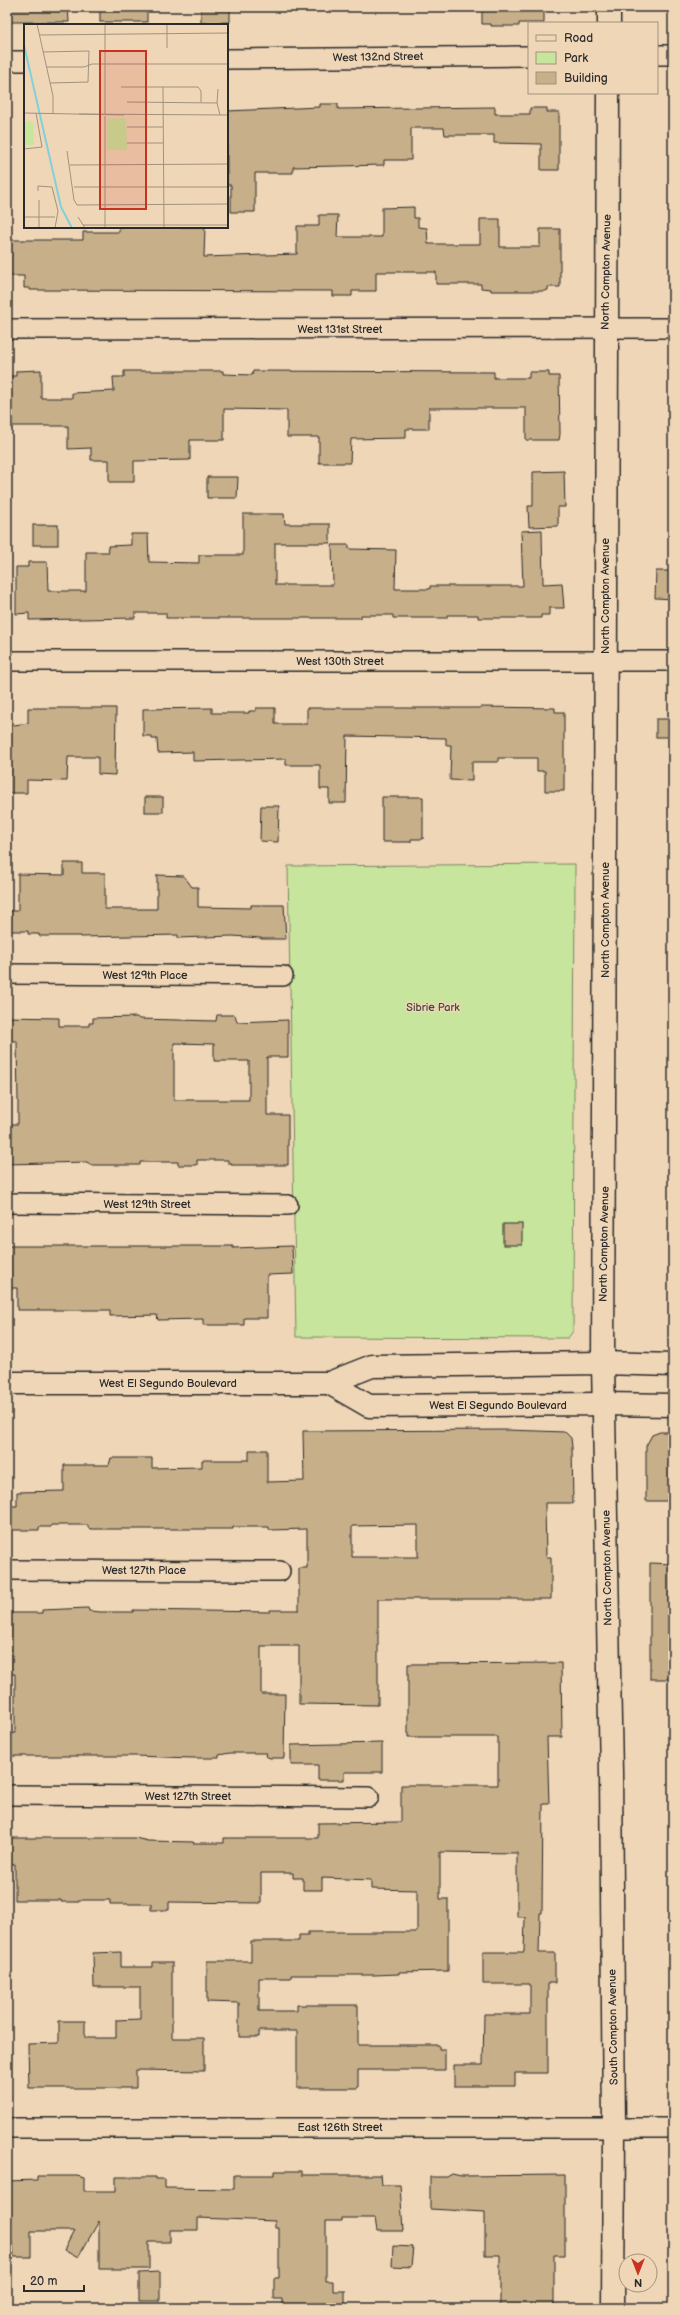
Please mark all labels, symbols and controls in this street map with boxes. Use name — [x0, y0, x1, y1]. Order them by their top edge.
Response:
legend — [528, 22, 658, 94]
inset map — [24, 24, 228, 228]
text: Road — [564, 31, 593, 46]
street label: West 132nd Street — [333, 50, 424, 64]
text: Park — [564, 51, 588, 66]
text: Building — [564, 71, 608, 86]
street label: North Compton Avenue — [598, 214, 614, 330]
street label: West 131st Street — [298, 323, 383, 336]
street label: North Compton Avenue — [599, 538, 612, 654]
street label: West 130th Street — [296, 655, 384, 668]
street label: North Compton Avenue — [599, 862, 612, 978]
street label: West 129th Place — [102, 969, 188, 982]
park label: Sibrie Park — [406, 1001, 460, 1014]
street label: North Compton Avenue — [596, 1186, 612, 1302]
street label: West 129th Street — [103, 1198, 191, 1211]
street label: West El Segundo Boulevard — [99, 1377, 237, 1390]
street label: West El Segundo Boulevard — [429, 1399, 567, 1412]
street label: North Compton Avenue — [599, 1510, 615, 1626]
street label: West 127th Place — [102, 1564, 187, 1577]
street label: West 127th Street — [145, 1790, 232, 1803]
street label: South Compton Avenue — [605, 1968, 621, 2085]
street label: East 126th Street — [297, 2121, 383, 2134]
north arrow — [618, 2253, 658, 2293]
scale bar — [24, 2267, 84, 2293]
text: 20 m — [30, 2274, 57, 2289]
text: N — [634, 2276, 642, 2289]

